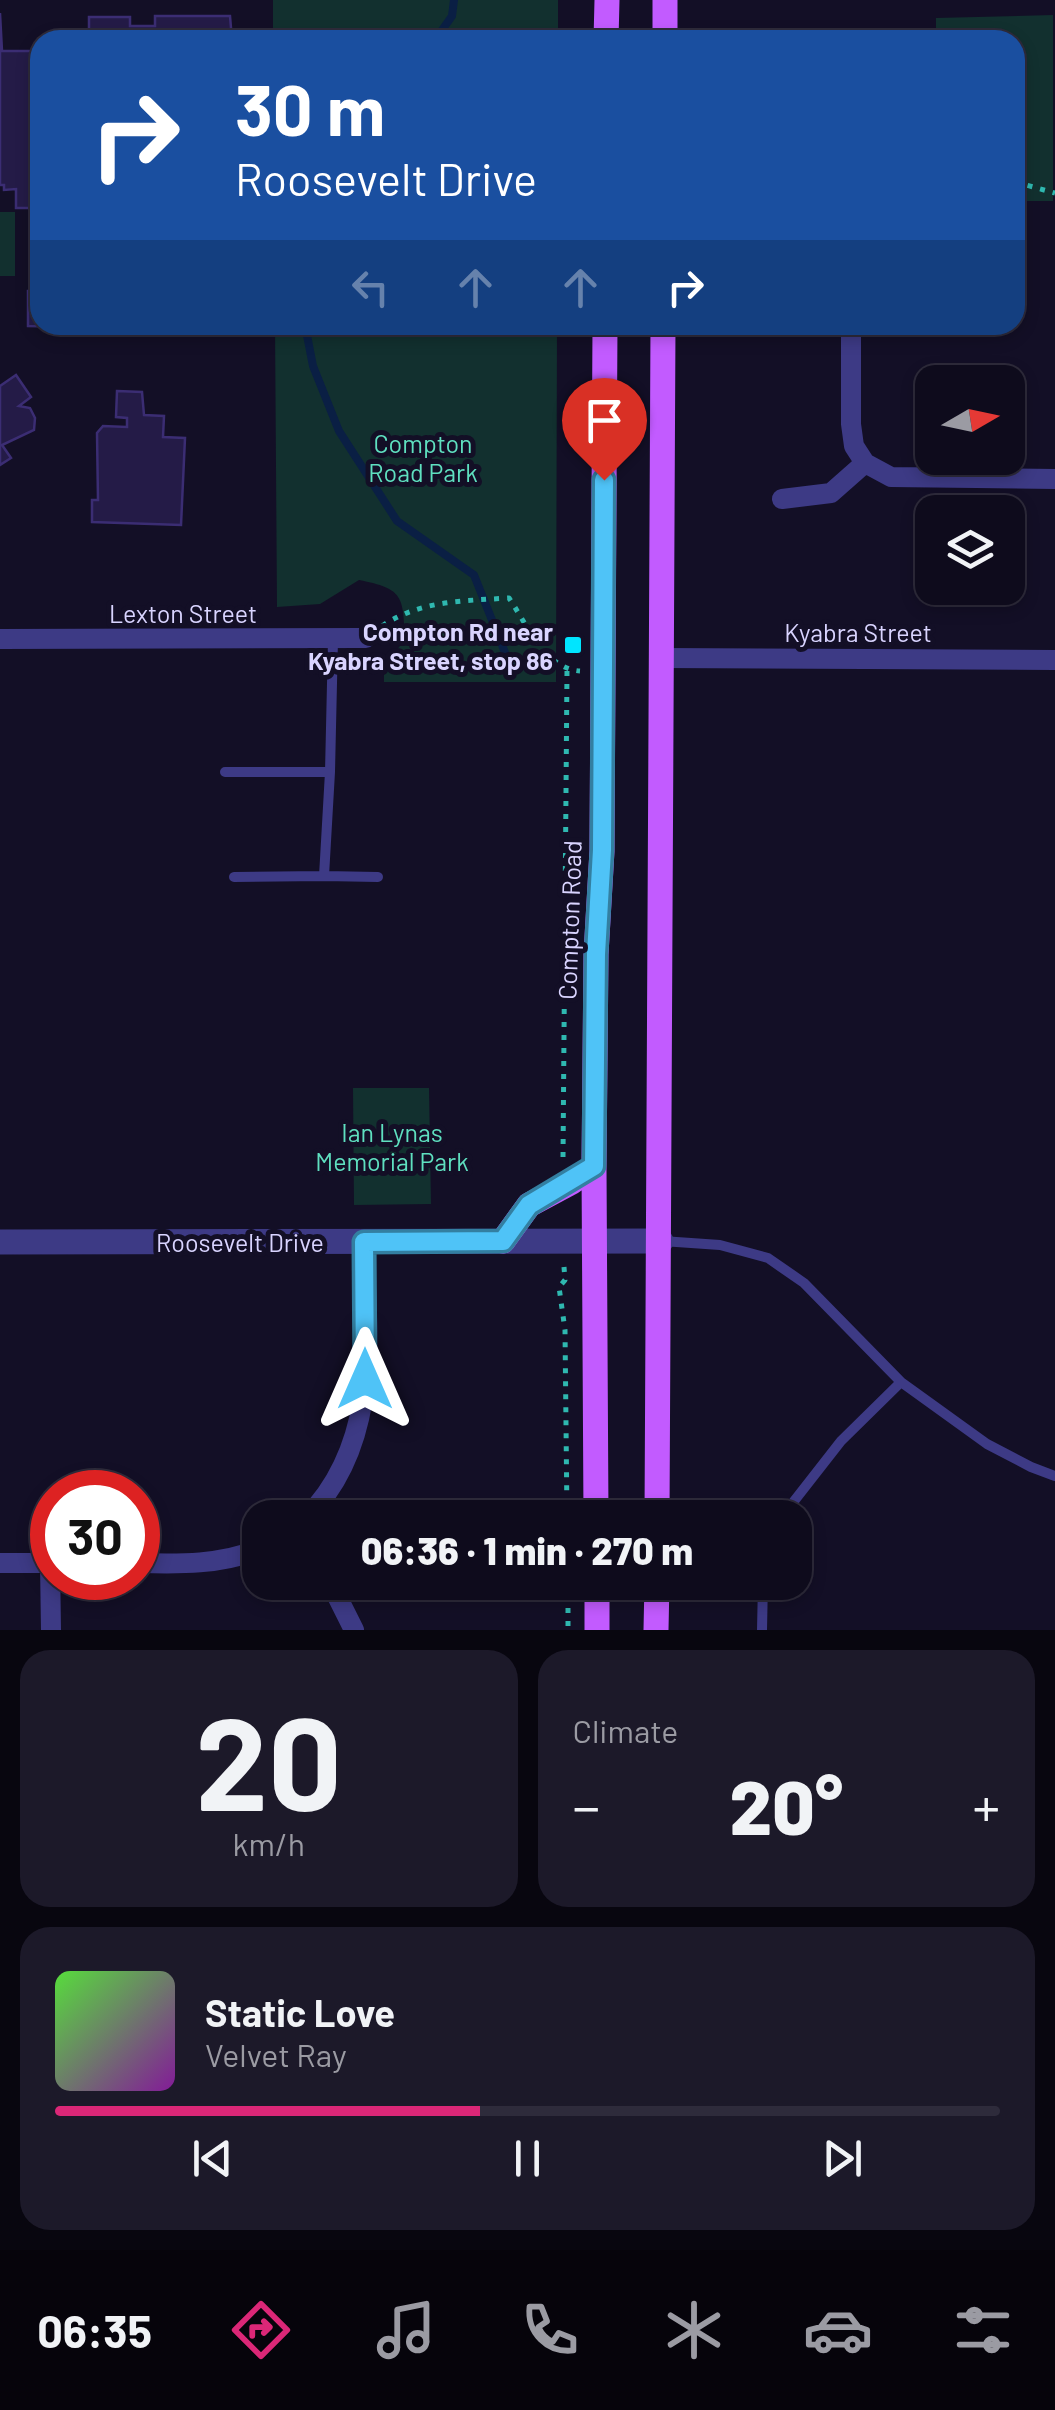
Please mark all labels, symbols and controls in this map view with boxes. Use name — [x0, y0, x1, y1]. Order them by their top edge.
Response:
text: 30 m — [235, 66, 385, 150]
icon: right — [70, 70, 200, 200]
text: Roosevelt Drive — [235, 151, 537, 205]
icon: left — [343, 260, 398, 315]
icon: ahead — [448, 260, 503, 315]
icon: ahead — [553, 260, 608, 315]
icon: right — [658, 260, 713, 315]
north arrow — [915, 365, 1025, 475]
map controls — [915, 365, 1025, 605]
pin — [562, 378, 647, 481]
icon: arrive — [577, 393, 632, 448]
park label: Compton Road Park — [368, 428, 478, 487]
button: layers — [915, 495, 1025, 605]
street label: Lexton Street — [109, 598, 257, 628]
place label: Compton Rd near Kyabra Street, stop 86 — [308, 616, 553, 675]
street label: Kyabra Street — [784, 617, 932, 647]
marker: Compton Rd near Kyabra Street, stop 86 — [562, 634, 584, 656]
street label: Compton Road — [551, 840, 587, 1000]
park label: Ian Lynas Memorial Park — [315, 1117, 469, 1176]
street label: Roosevelt Drive — [156, 1227, 324, 1257]
position arrow — [313, 1327, 417, 1431]
speed limit sign: 30 — [30, 1470, 160, 1600]
text: 06:36 · 1 min · 270 m — [361, 1527, 693, 1573]
text: 20 — [195, 1681, 342, 1837]
text: Climate — [573, 1711, 678, 1749]
text: 20° — [730, 1760, 843, 1850]
text: − — [573, 1772, 600, 1838]
text: + — [972, 1772, 1000, 1838]
text: km/h — [233, 1824, 305, 1862]
text: Static Love — [205, 1989, 395, 2035]
text: Velvet Ray — [205, 2035, 347, 2073]
icon: previous — [185, 2131, 240, 2186]
icon: pause — [500, 2131, 555, 2186]
icon: next — [815, 2131, 870, 2186]
icon: directions — [226, 2295, 296, 2365]
icon: music — [371, 2295, 441, 2365]
icon: phone — [515, 2295, 585, 2365]
icon: climate — [659, 2295, 729, 2365]
icon: car — [803, 2295, 873, 2365]
icon: filters — [948, 2295, 1018, 2365]
text: 06:35 — [37, 2303, 152, 2357]

